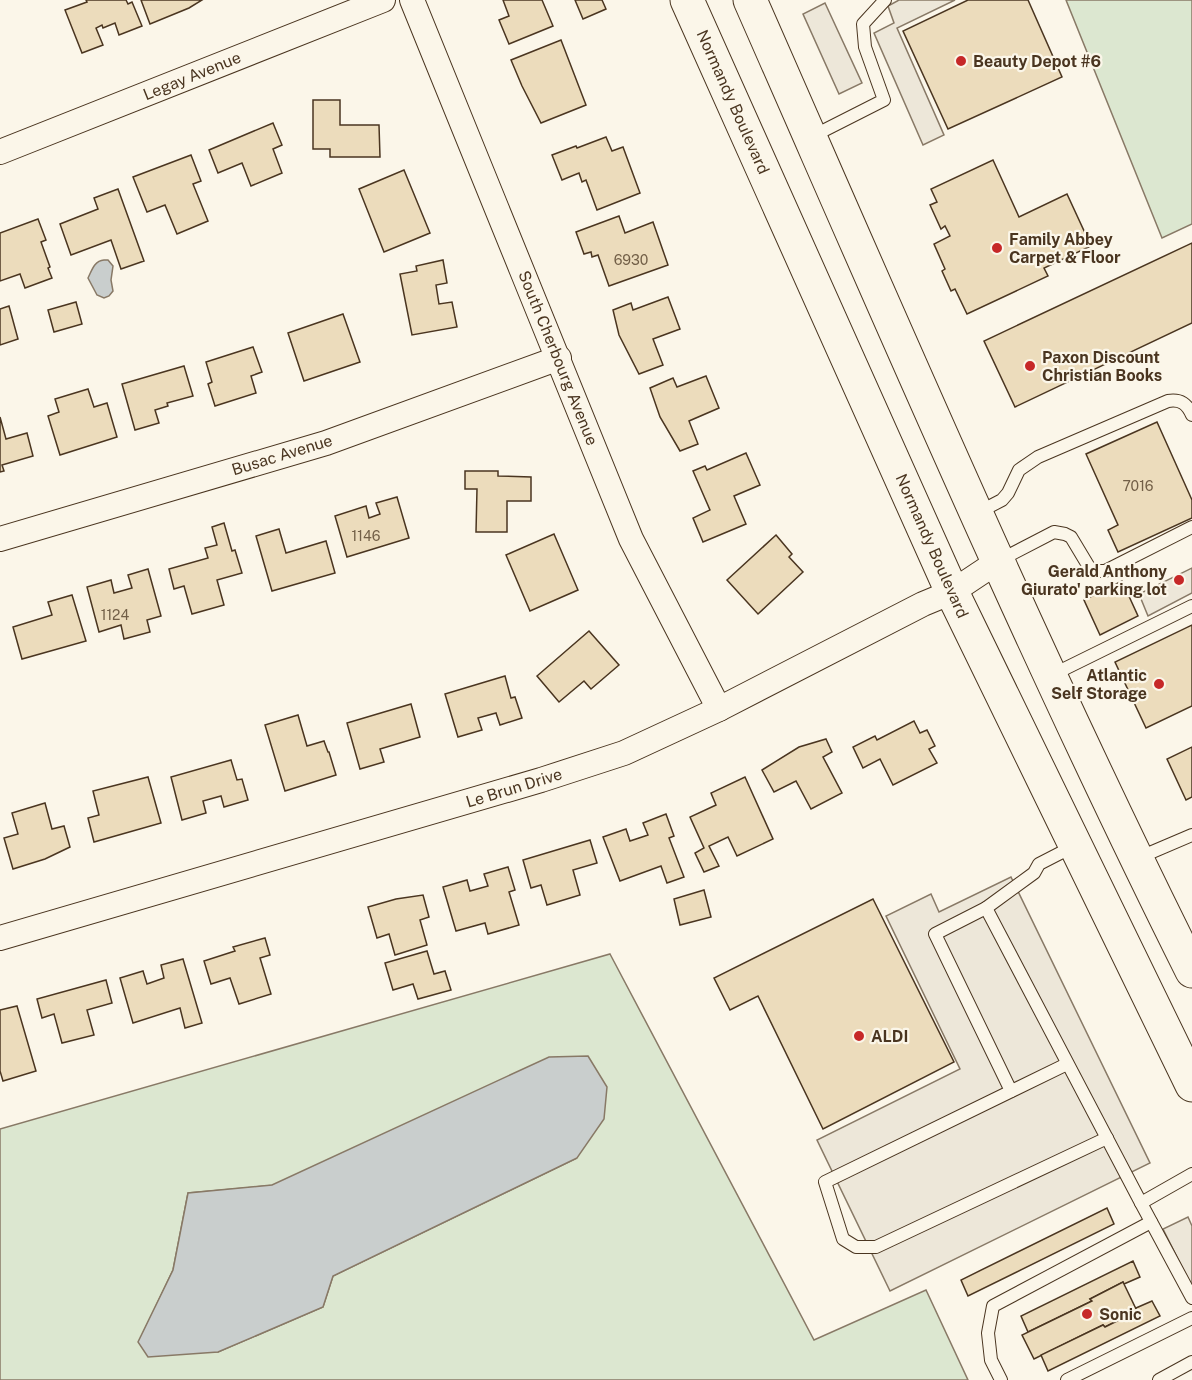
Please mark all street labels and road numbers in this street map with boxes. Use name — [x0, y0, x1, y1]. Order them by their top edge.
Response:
street label: Normandy Boulevard — [693, 27, 773, 177]
street label: Legay Avenue — [140, 48, 244, 104]
street label: South Cherbourg Avenue — [514, 268, 602, 448]
street label: Busac Avenue — [229, 431, 335, 479]
street label: Normandy Boulevard — [892, 471, 972, 621]
street label: Le Brun Drive — [464, 764, 564, 812]

